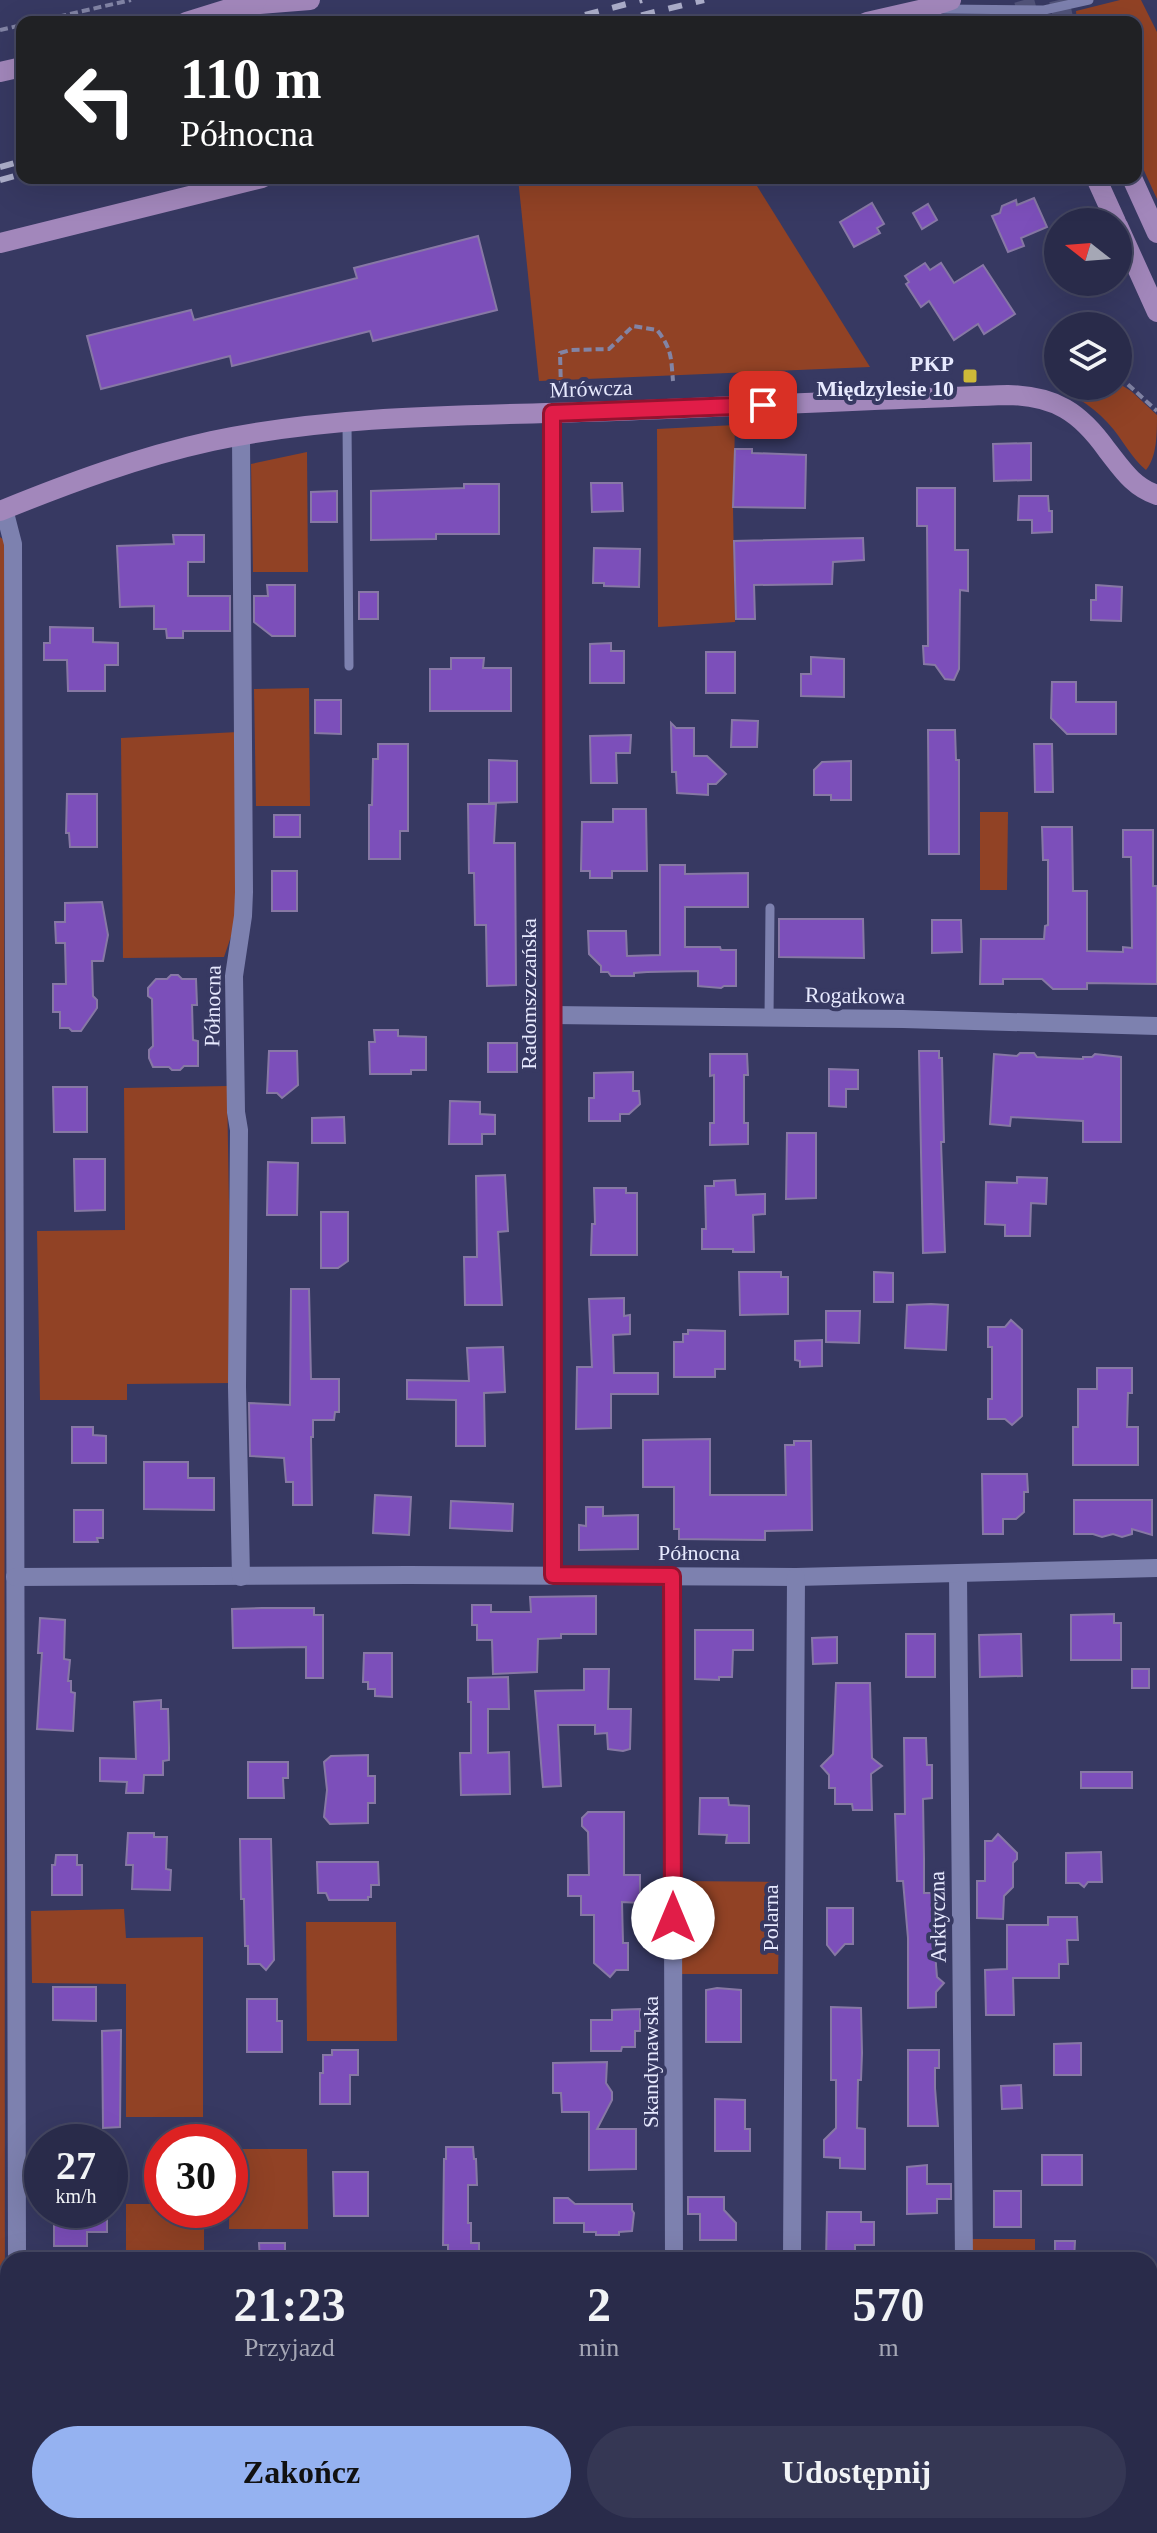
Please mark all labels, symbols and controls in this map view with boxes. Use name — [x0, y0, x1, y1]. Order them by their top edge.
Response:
icon: left — [48, 48, 152, 152]
text: 110 m — [180, 48, 322, 110]
text: Północna — [180, 114, 314, 154]
north arrow — [1044, 208, 1132, 296]
map controls — [1044, 208, 1132, 400]
button: layers — [1044, 312, 1132, 400]
place label: PKP Międzylesie 10 — [817, 351, 954, 401]
marker: PKP Międzylesie 10 — [961, 367, 979, 385]
pin — [729, 371, 797, 439]
street label: Mrówcza — [549, 375, 633, 402]
icon: arrive — [741, 383, 785, 427]
street label: Radomszczańska — [516, 918, 541, 1070]
street label: Północna — [199, 965, 226, 1047]
street label: Rogatkowa — [805, 982, 906, 1009]
street label: Północna — [658, 1540, 740, 1565]
street label: Arktyczna — [924, 1871, 951, 1963]
position arrow — [631, 1876, 715, 1960]
street label: Polarna — [758, 1884, 783, 1952]
street label: Skandynawska — [638, 1996, 663, 2128]
speed limit sign: 30 — [144, 2124, 248, 2228]
text: 27 — [56, 2143, 96, 2188]
text: km/h — [55, 2185, 97, 2207]
text: 21:23 — [233, 2278, 345, 2331]
text: 2 — [587, 2278, 611, 2331]
text: 570 — [853, 2278, 925, 2331]
text: Przyjazd — [244, 2333, 335, 2362]
text: min — [579, 2333, 619, 2362]
text: m — [878, 2333, 899, 2362]
button: Zakończ — [32, 2426, 571, 2518]
button: Udostępnij — [587, 2426, 1126, 2518]

